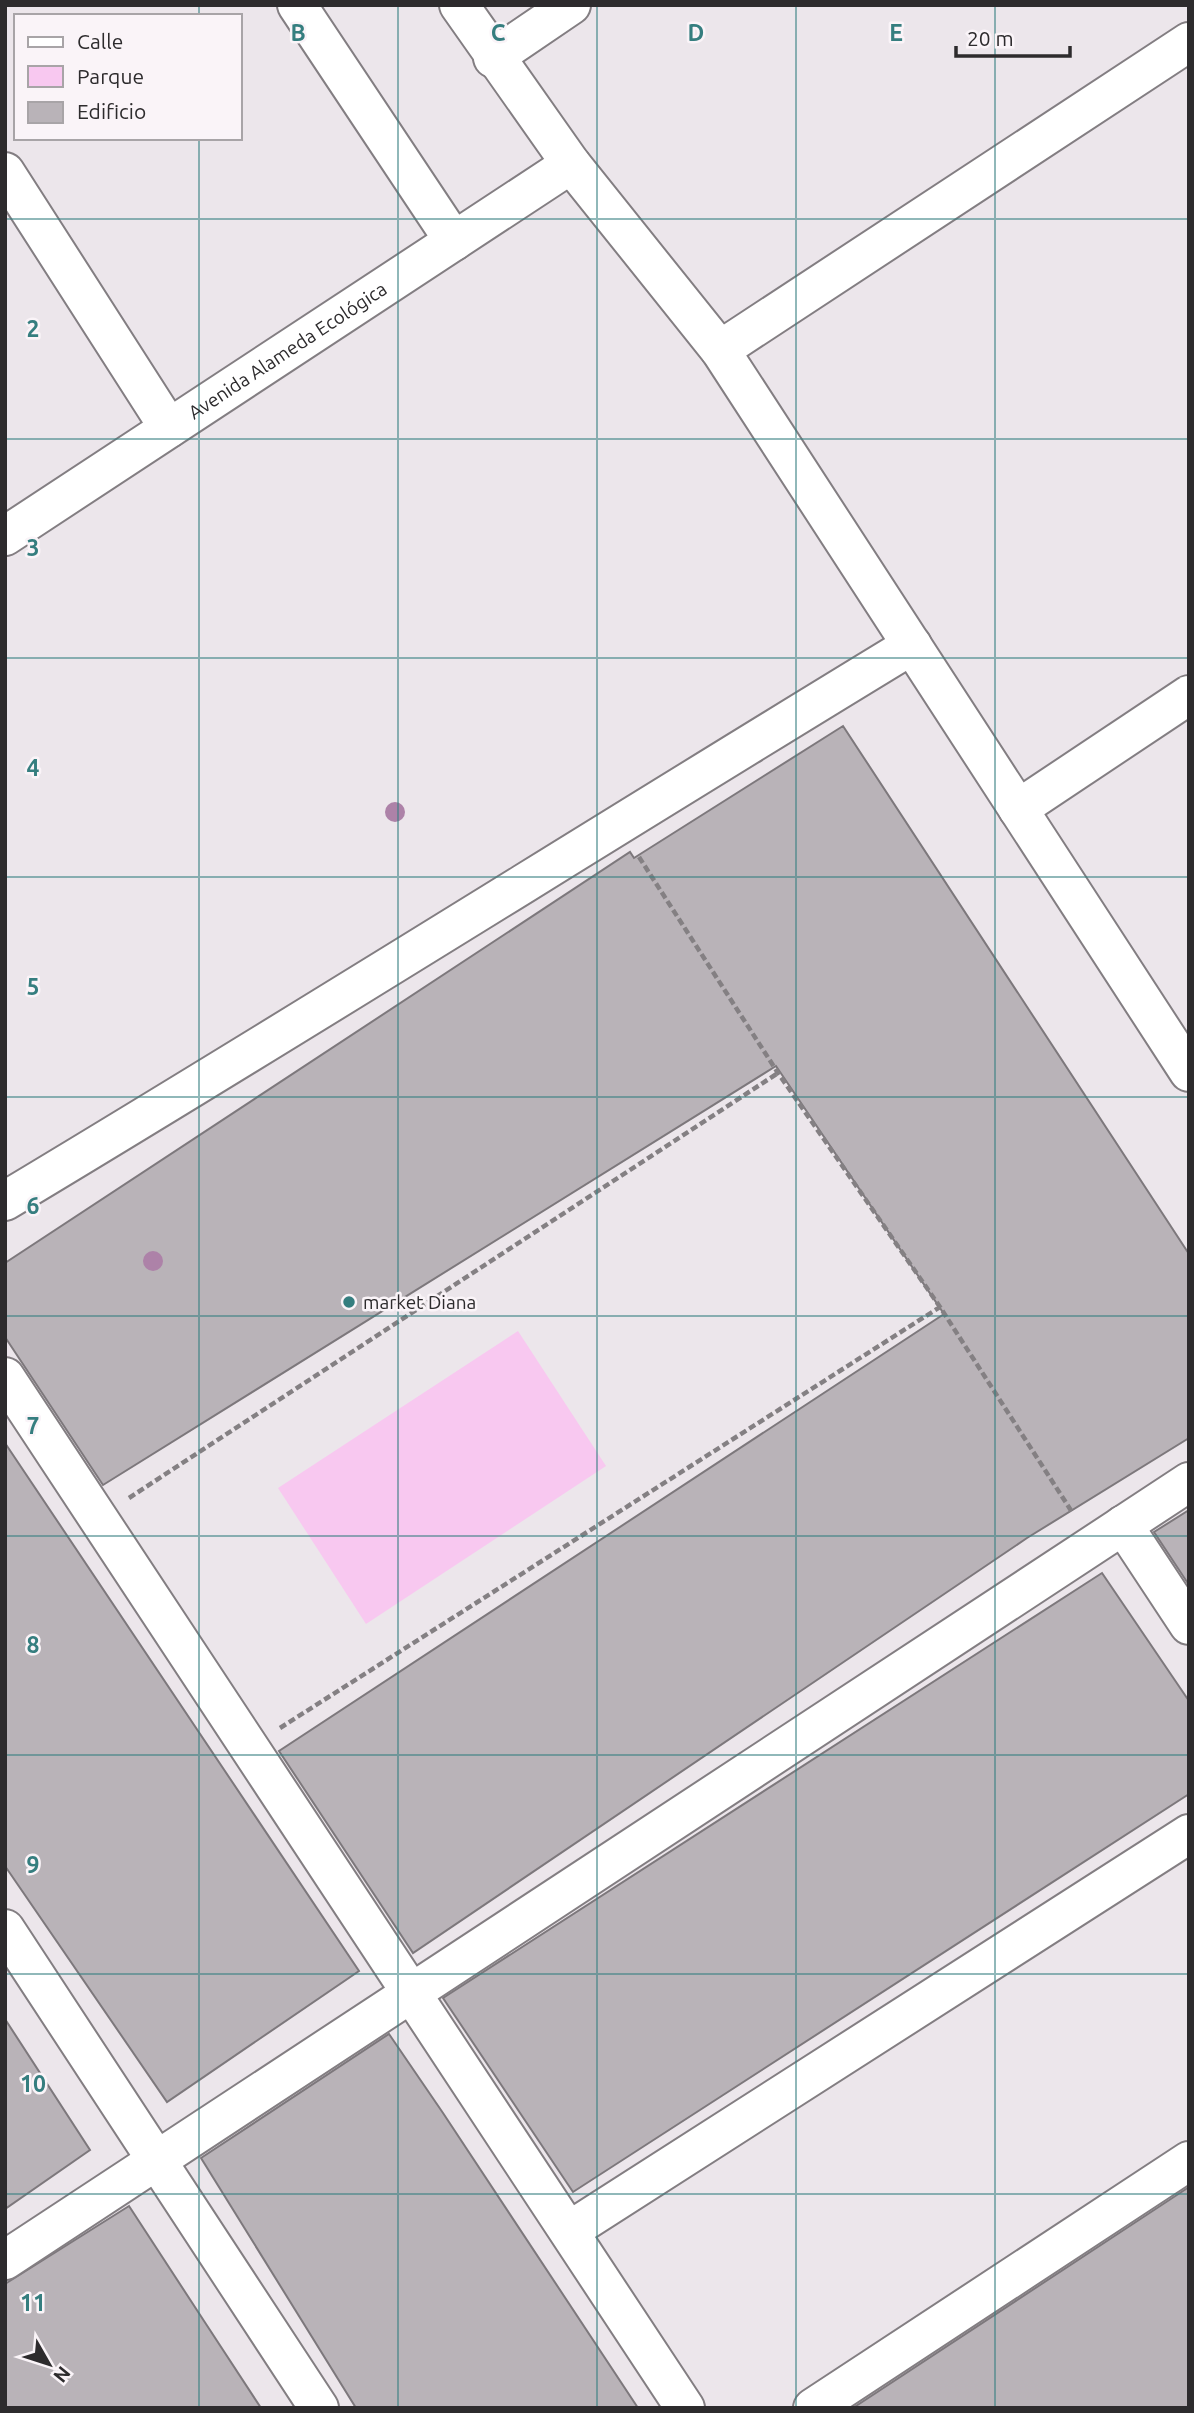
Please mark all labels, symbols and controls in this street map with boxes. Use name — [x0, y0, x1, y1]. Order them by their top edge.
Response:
legend — [14, 14, 242, 140]
scale bar — [956, 14, 1070, 58]
text: B — [290, 20, 306, 45]
text: C — [491, 20, 506, 45]
text: D — [688, 20, 704, 45]
text: E — [889, 20, 903, 45]
text: 20 m — [967, 26, 1014, 50]
text: Calle — [77, 29, 123, 53]
text: Parque — [77, 64, 144, 88]
text: Edificio — [77, 99, 146, 123]
street label: Avenida Alameda Ecológica — [184, 277, 391, 423]
text: 2 — [27, 316, 39, 341]
text: 3 — [27, 535, 39, 560]
text: 4 — [27, 755, 40, 780]
text: 5 — [27, 974, 39, 999]
text: 6 — [27, 1193, 40, 1218]
place label: market Diana — [363, 1291, 476, 1313]
marker: market Diana — [341, 1294, 357, 1310]
text: 7 — [27, 1413, 39, 1438]
text: 8 — [27, 1632, 39, 1657]
text: 9 — [27, 1852, 39, 1877]
text: 10 — [20, 2071, 46, 2096]
text: 11 — [20, 2290, 46, 2315]
north arrow — [14, 2329, 84, 2399]
text: N — [49, 2362, 75, 2387]

